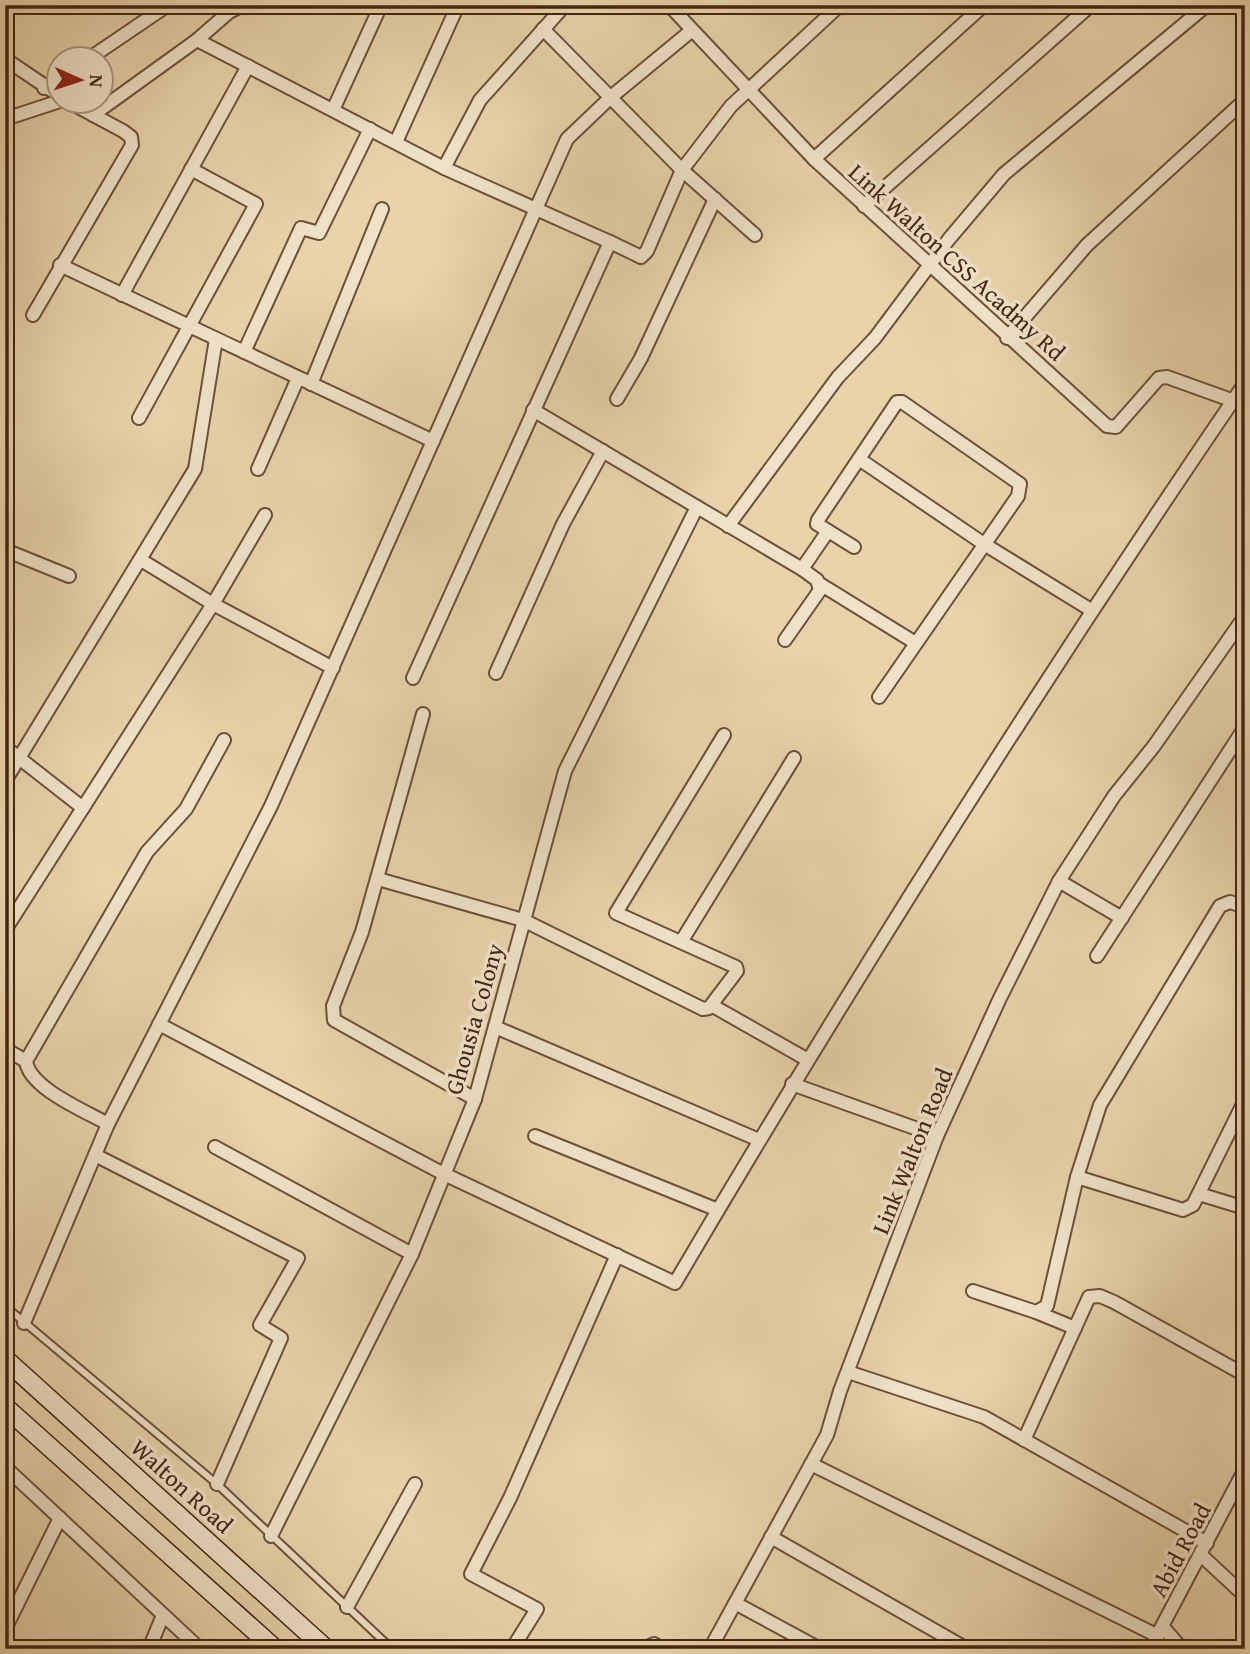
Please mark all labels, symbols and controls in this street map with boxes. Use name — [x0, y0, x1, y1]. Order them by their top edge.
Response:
north arrow — [46, 46, 116, 116]
text: N — [83, 74, 111, 88]
street label: Link Walton CSS Acadmy Rd — [841, 155, 1073, 369]
street label: Ghousia Colony — [436, 939, 512, 1099]
street label: Link Walton Road — [863, 1062, 961, 1239]
street label: Walton Road — [123, 1430, 241, 1542]
street label: Abid Road — [1141, 1497, 1219, 1603]

